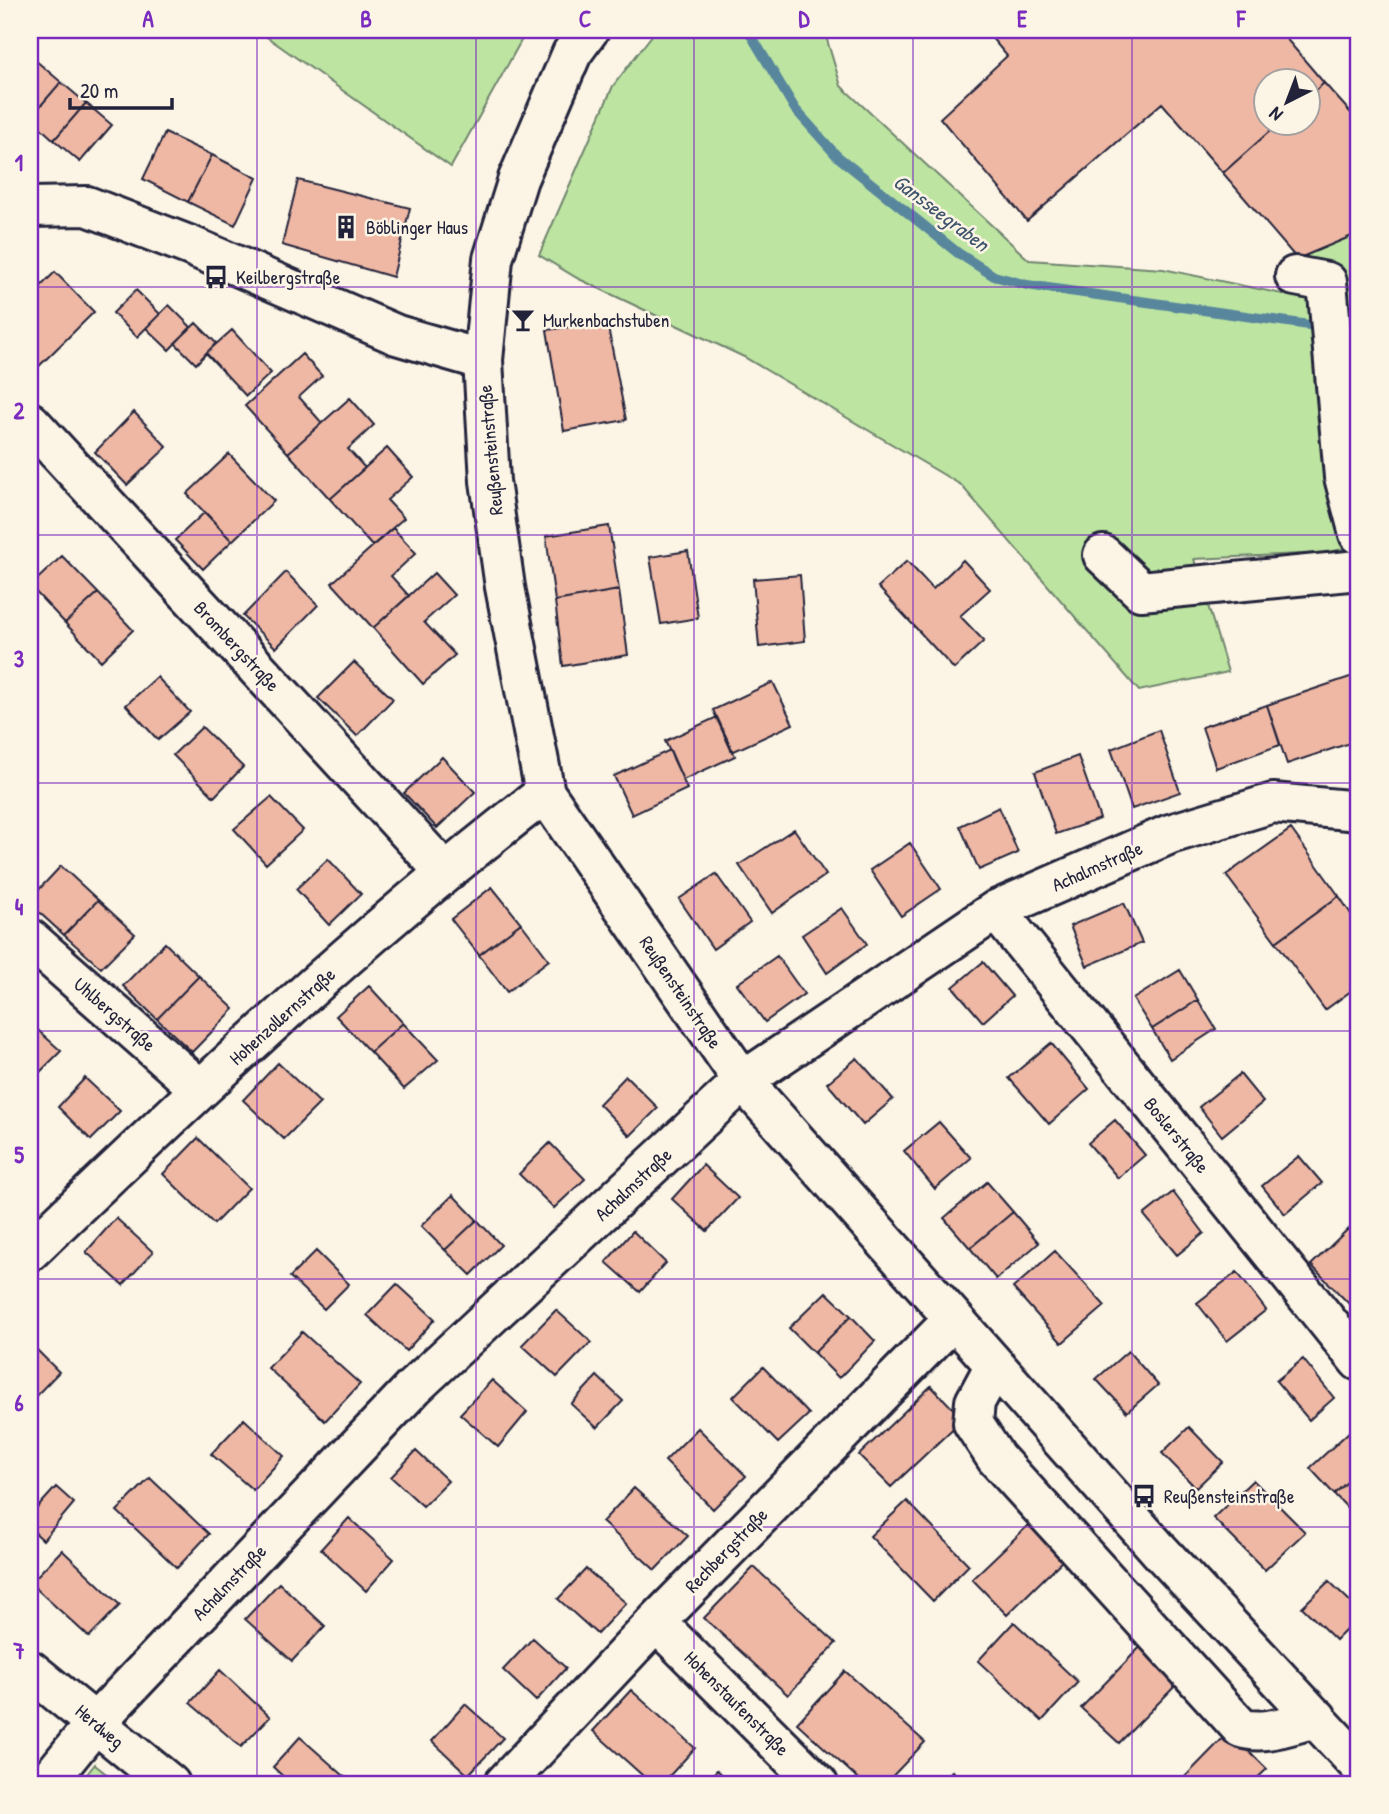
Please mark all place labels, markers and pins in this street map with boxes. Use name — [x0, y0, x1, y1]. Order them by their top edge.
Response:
building icon: Böblinger Haus — [332, 213, 360, 241]
place label: Böblinger Haus — [366, 214, 468, 240]
bus stop icon: Keilbergstraße — [202, 263, 230, 291]
place label: Keilbergstraße — [236, 264, 341, 290]
bar icon: Murkenbachstuben — [509, 306, 537, 334]
place label: Murkenbachstuben — [543, 307, 669, 333]
bus stop icon: Reußensteinstraße — [1130, 1482, 1158, 1510]
place label: Reußensteinstraße — [1164, 1483, 1295, 1509]

